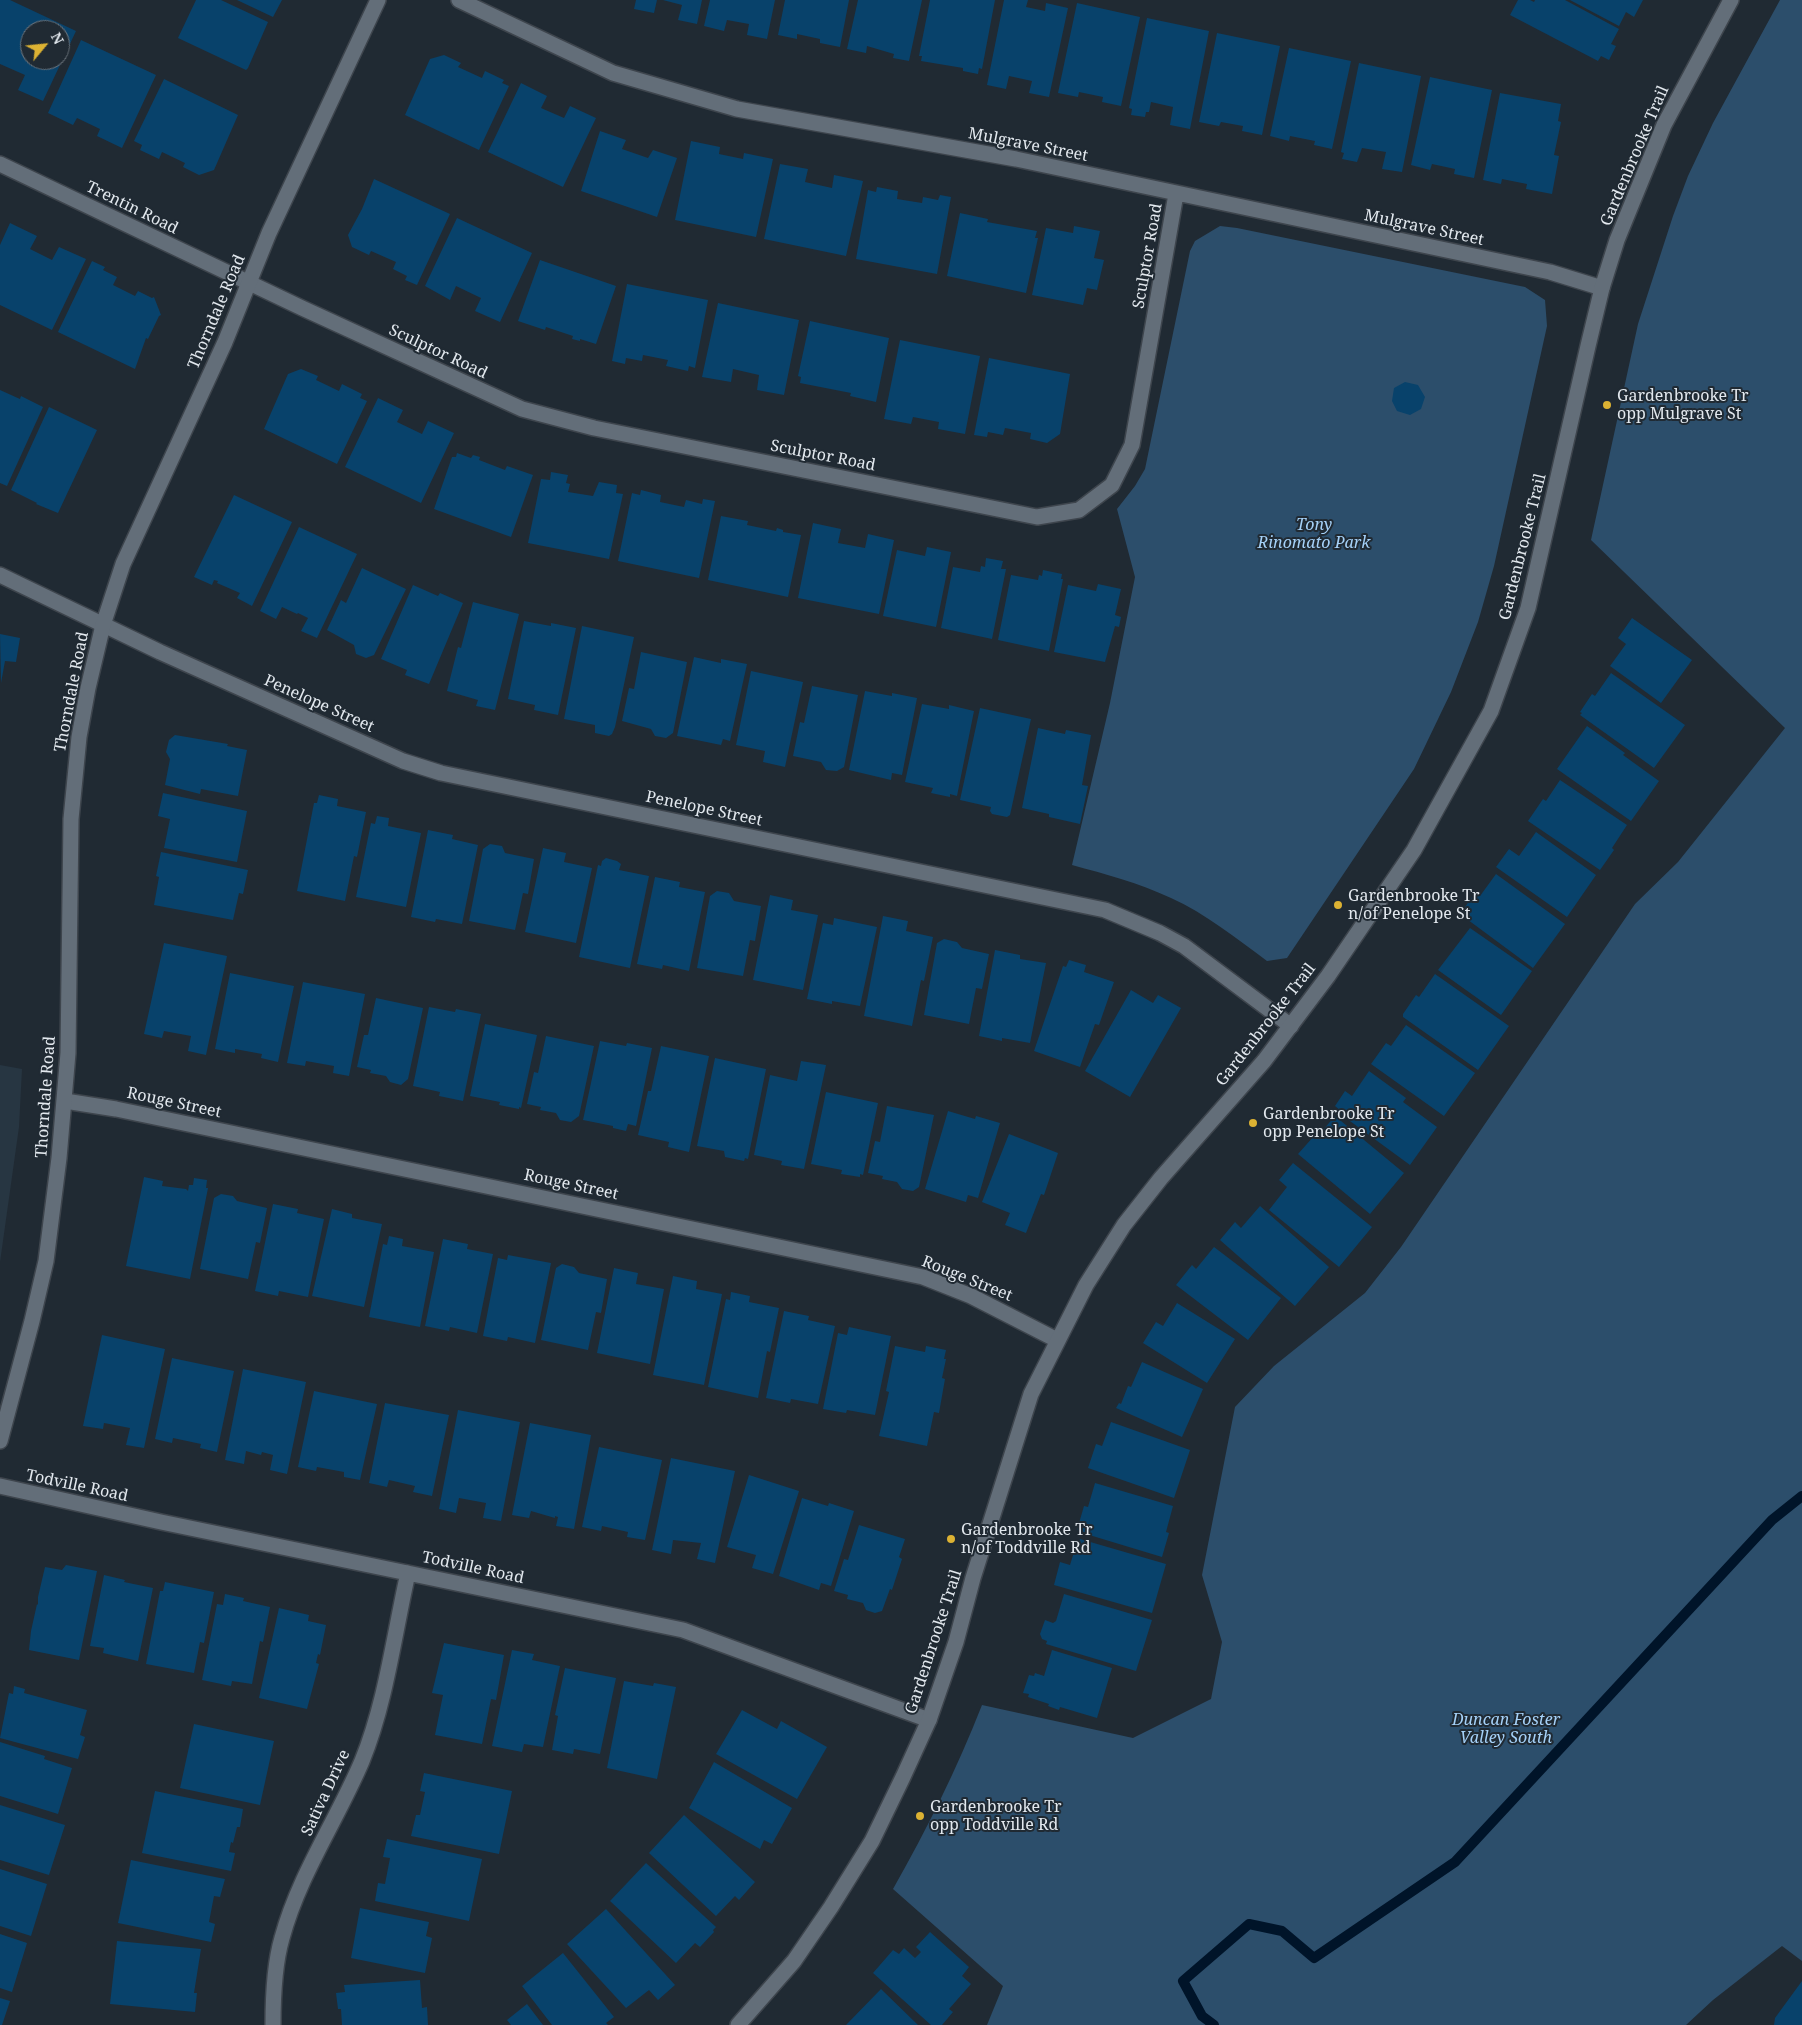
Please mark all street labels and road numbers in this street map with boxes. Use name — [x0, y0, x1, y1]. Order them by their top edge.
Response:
street label: Gardenbrooke Trail — [1597, 83, 1673, 229]
street label: Mulgrave Street — [967, 124, 1089, 166]
street label: Trentin Road — [83, 177, 181, 239]
street label: Sculptor Road — [1129, 202, 1167, 310]
street label: Mulgrave Street — [1363, 206, 1485, 250]
street label: Thorndale Road — [184, 252, 250, 372]
street label: Sculptor Road — [386, 321, 490, 383]
street label: Sculptor Road — [769, 436, 877, 476]
street label: Gardenbrooke Trail — [1495, 472, 1551, 622]
street label: Thorndale Road — [51, 630, 93, 754]
street label: Penelope Street — [261, 671, 377, 737]
street label: Penelope Street — [644, 787, 764, 831]
street label: Gardenbrooke Trail — [1212, 960, 1320, 1090]
street label: Thorndale Road — [32, 1035, 60, 1159]
street label: Rouge Street — [125, 1084, 223, 1122]
street label: Rouge Street — [522, 1166, 620, 1204]
street label: Rouge Street — [919, 1252, 1015, 1306]
street label: Todville Road — [24, 1466, 130, 1506]
street label: Todville Road — [420, 1548, 526, 1588]
street label: Gardenbrooke Trail — [902, 1568, 966, 1716]
street label: Sativa Drive — [298, 1747, 354, 1839]

